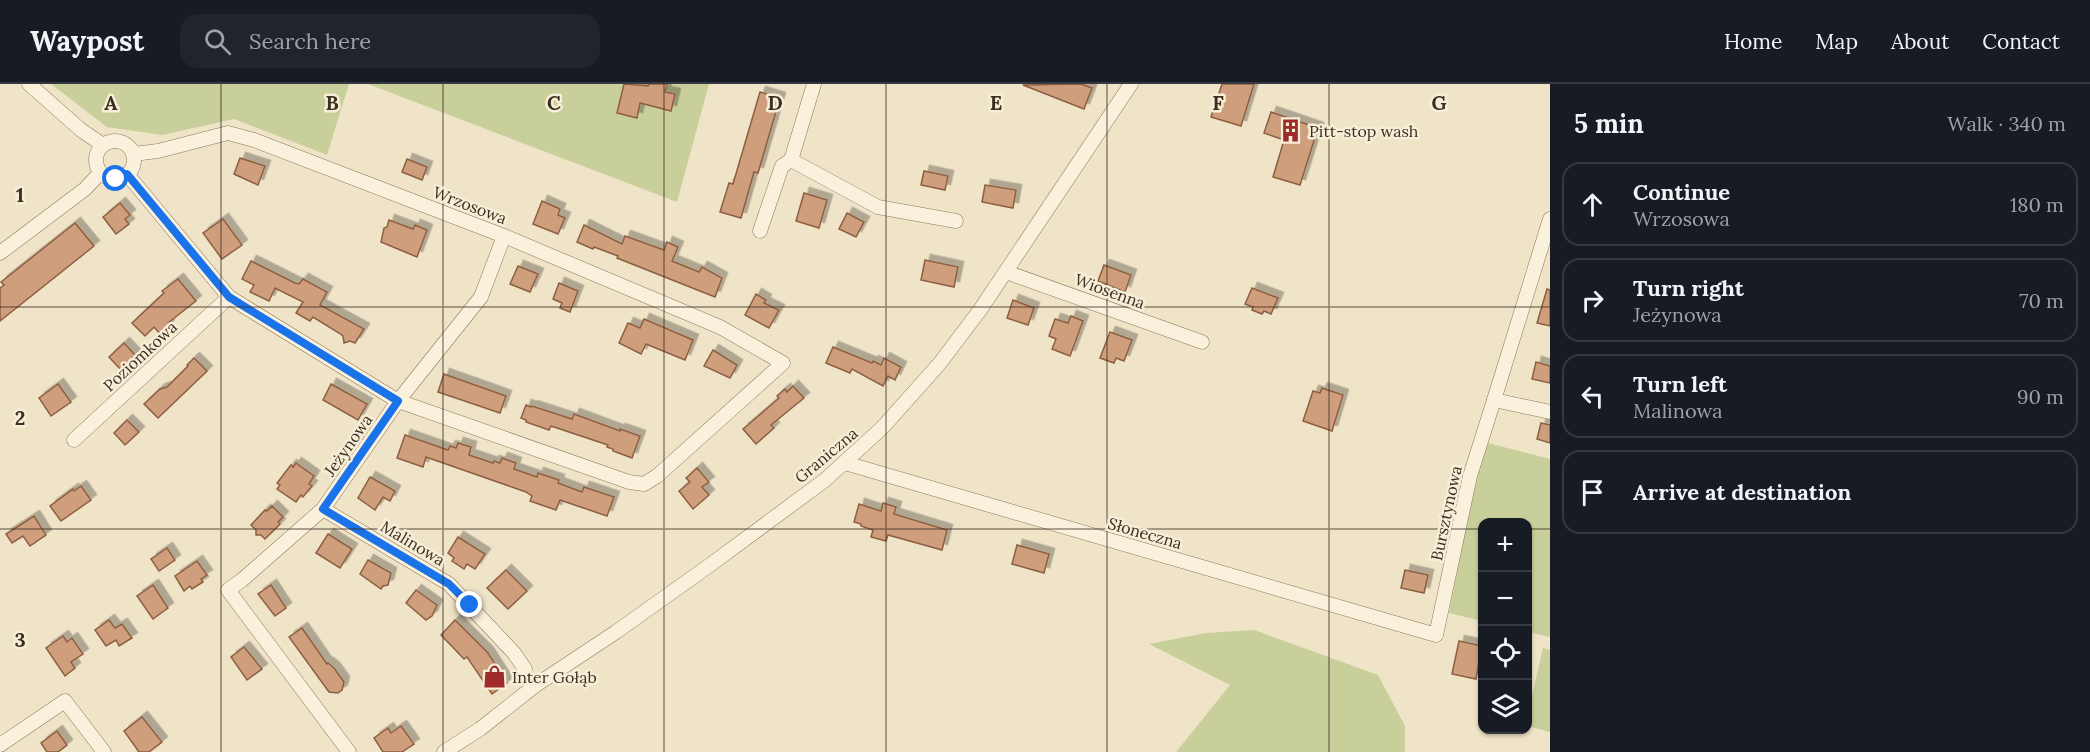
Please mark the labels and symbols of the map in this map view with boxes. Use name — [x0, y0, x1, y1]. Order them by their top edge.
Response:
text: A — [104, 90, 118, 115]
text: B — [325, 90, 339, 115]
text: C — [547, 90, 561, 115]
text: D — [767, 90, 783, 115]
text: E — [990, 90, 1002, 115]
text: F — [1212, 90, 1224, 115]
text: G — [1431, 90, 1447, 115]
building icon: Pitt-stop wash — [1278, 118, 1304, 144]
place label: Pitt-stop wash — [1309, 121, 1419, 141]
route start — [102, 165, 128, 191]
text: 1 — [16, 182, 24, 207]
street label: Wrzosowa — [430, 182, 510, 228]
street label: Wiosenna — [1072, 269, 1148, 313]
street label: Poziomkowa — [99, 317, 181, 395]
text: 2 — [15, 405, 25, 430]
street label: Jeżynowa — [319, 410, 377, 481]
street label: Graniczna — [790, 423, 862, 487]
street label: Bursztynowa — [1426, 464, 1466, 562]
street label: Słoneczna — [1106, 513, 1184, 553]
street label: Malinowa — [377, 516, 449, 570]
route end — [456, 591, 482, 617]
text: 3 — [14, 627, 26, 652]
shop icon: Inter Gołąb — [481, 664, 507, 690]
place label: Inter Gołąb — [512, 667, 597, 687]

